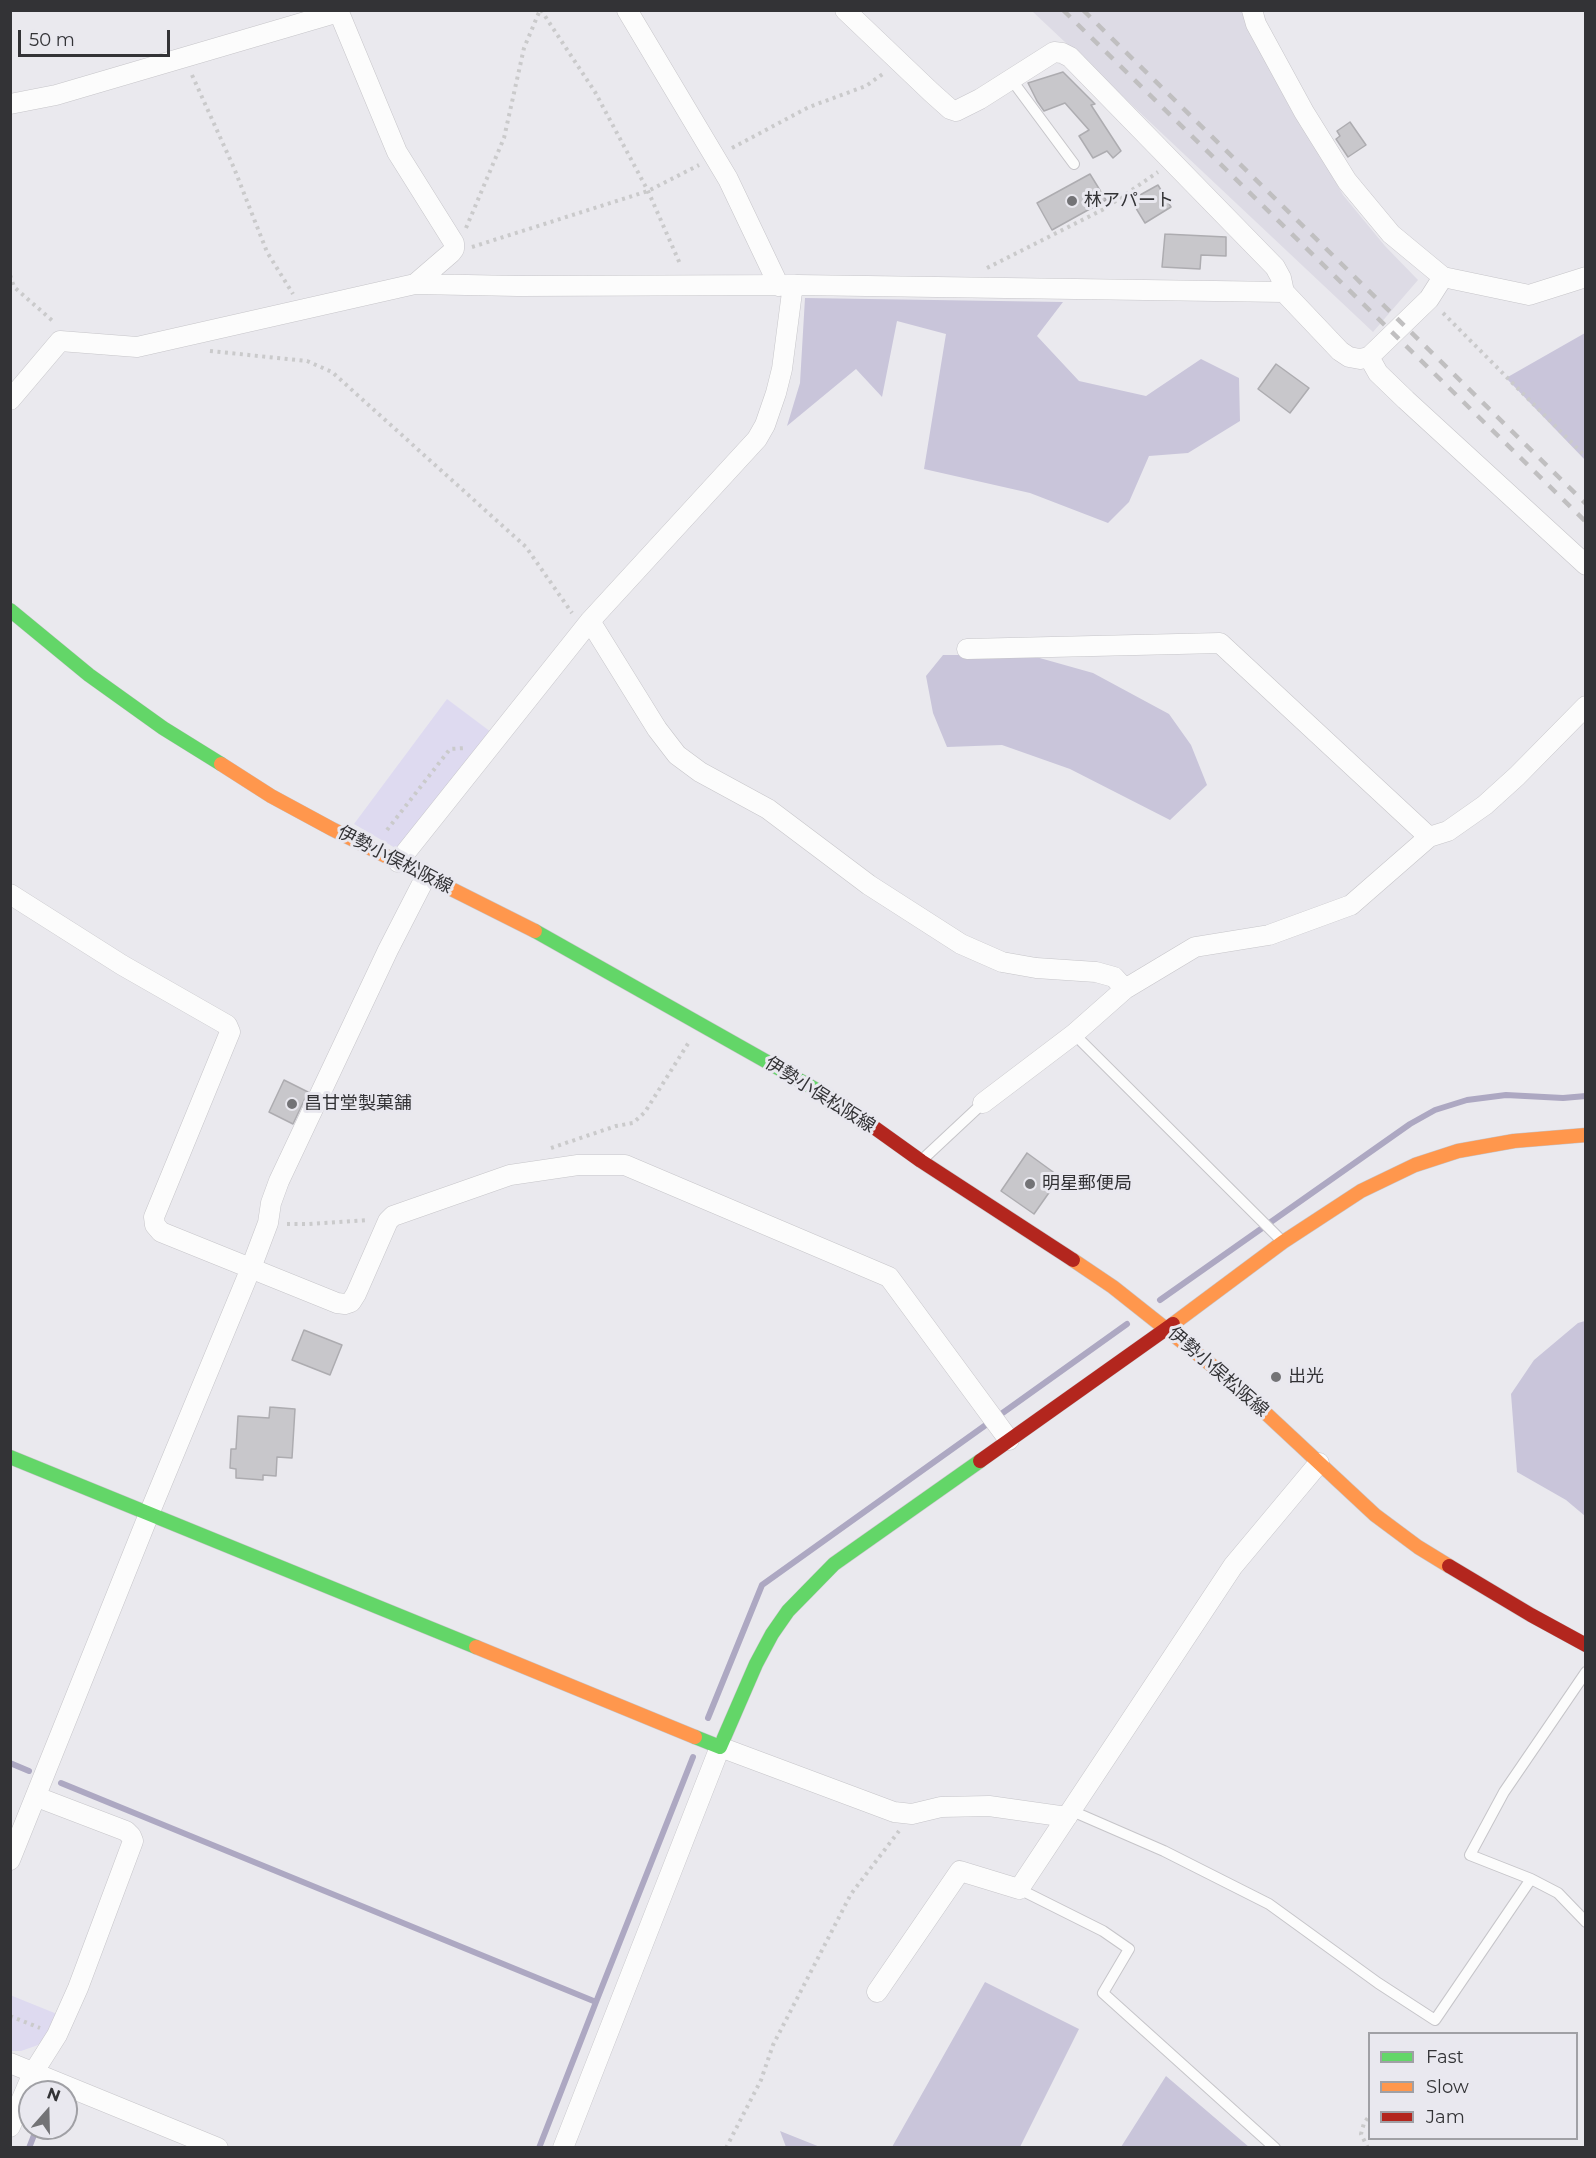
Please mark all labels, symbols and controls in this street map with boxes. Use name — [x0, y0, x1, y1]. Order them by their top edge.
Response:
scale bar — [21, 18, 172, 56]
text: 50 m — [29, 29, 75, 51]
place label: 林アパート — [1084, 190, 1174, 212]
marker: 林アパート — [1065, 194, 1079, 208]
street label: 伊勢小俣松阪線 — [334, 822, 456, 898]
street label: 伊勢小俣松阪線 — [761, 1052, 879, 1138]
place label: 昌甘堂製菓舗 — [304, 1093, 412, 1115]
marker: 昌甘堂製菓舗 — [285, 1097, 299, 1111]
place label: 明星郵便局 — [1042, 1173, 1132, 1195]
marker: 明星郵便局 — [1023, 1177, 1037, 1191]
street label: 伊勢小俣松阪線 — [1163, 1323, 1273, 1421]
place label: 出光 — [1288, 1366, 1324, 1388]
marker: 出光 — [1269, 1370, 1283, 1384]
legend — [1368, 2032, 1578, 2140]
text: Fast — [1426, 2046, 1464, 2068]
text: Slow — [1426, 2076, 1469, 2098]
north arrow — [18, 2080, 78, 2140]
text: N — [44, 2083, 63, 2106]
text: Jam — [1426, 2106, 1465, 2128]

